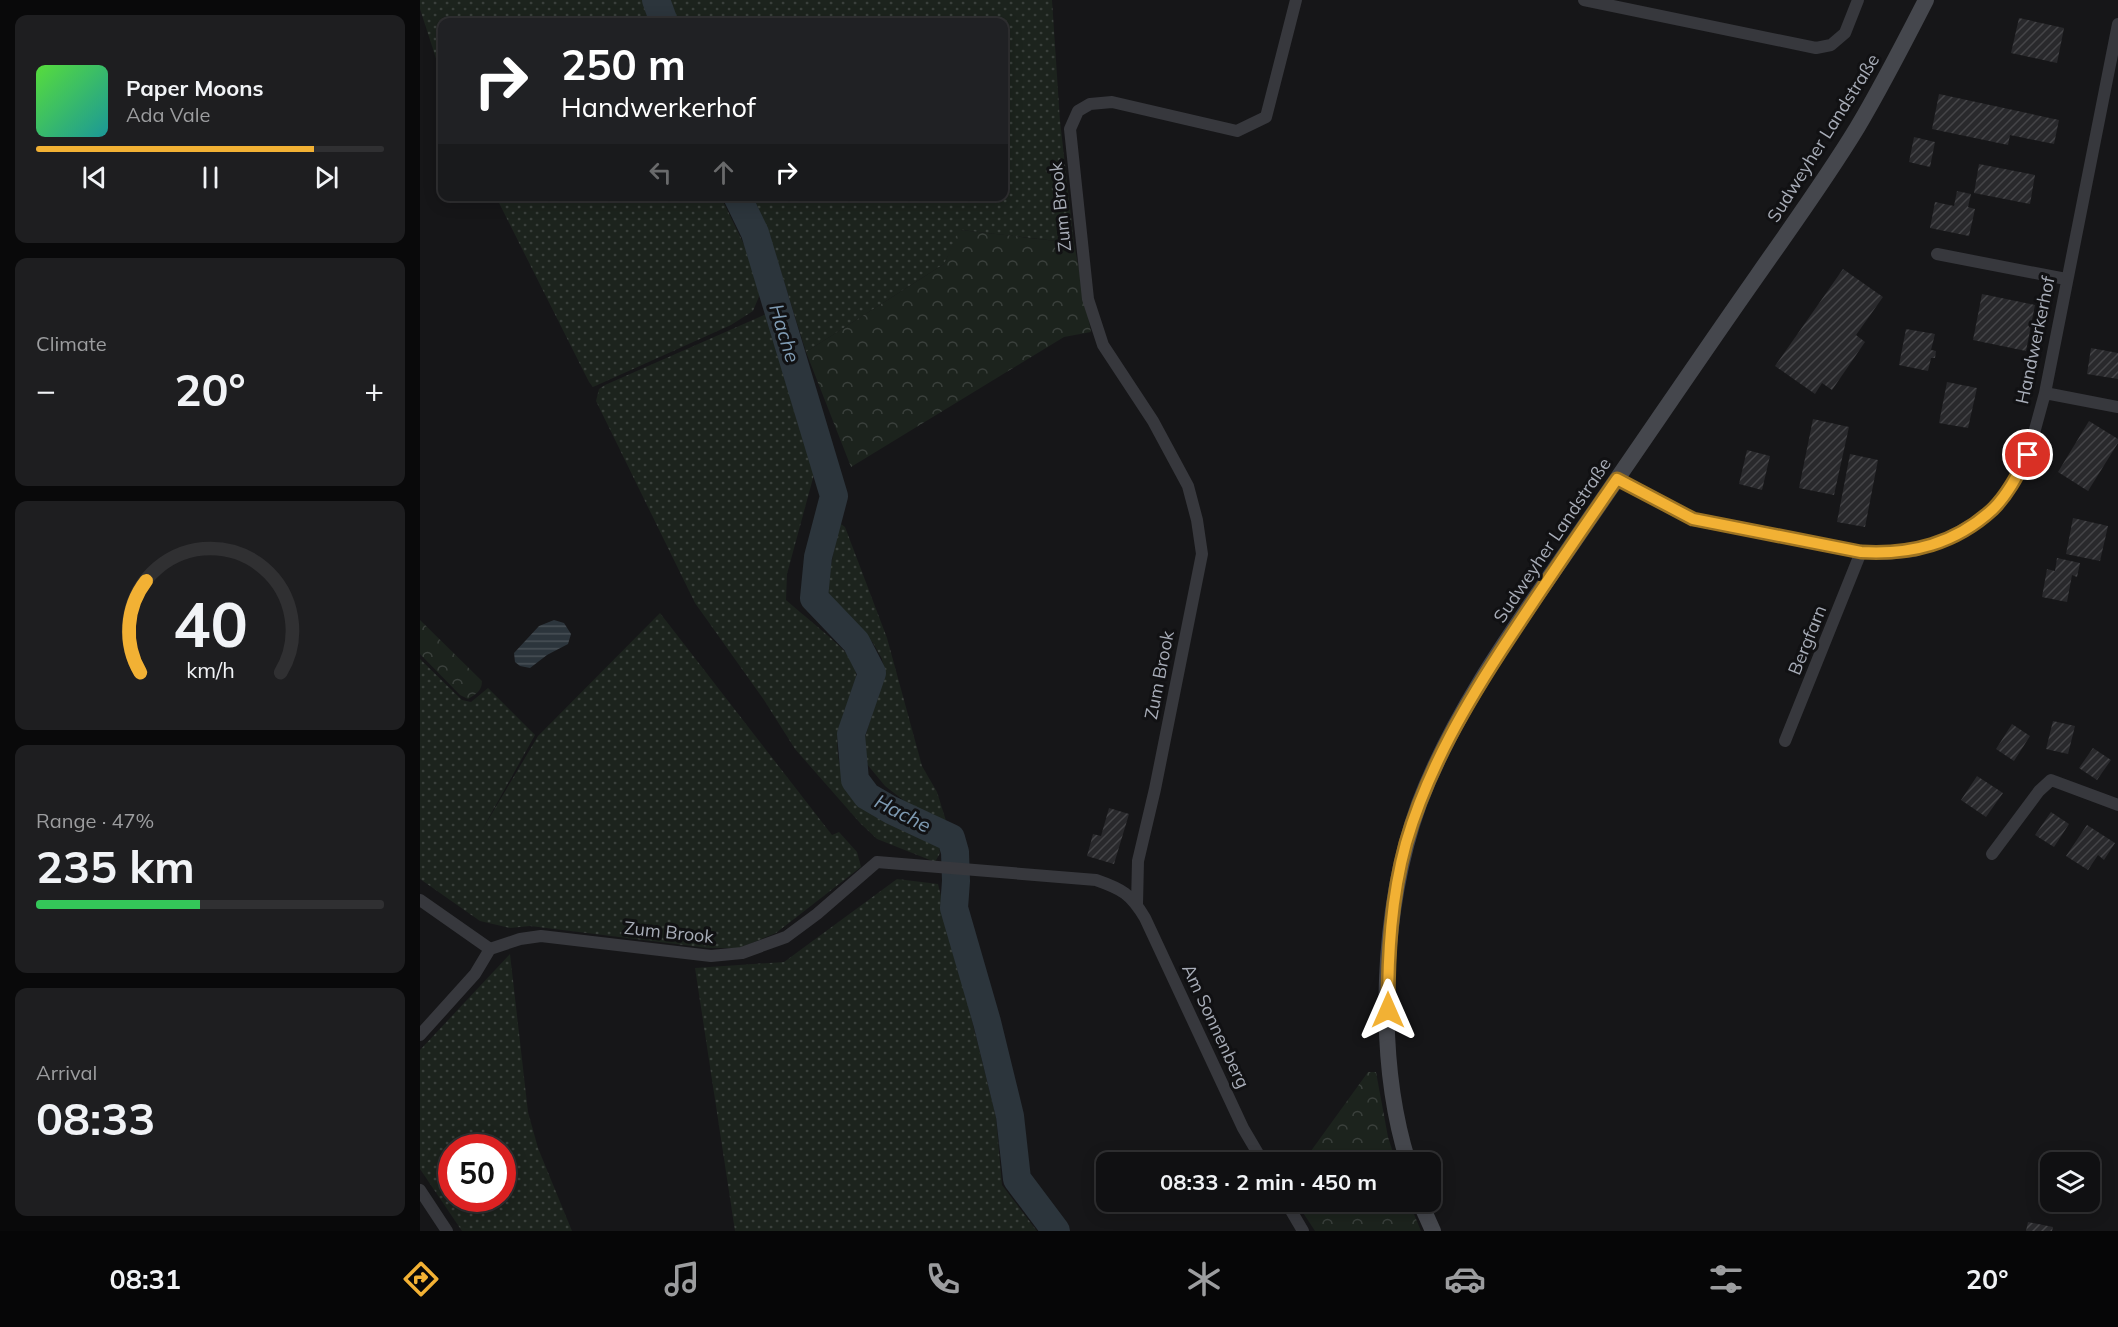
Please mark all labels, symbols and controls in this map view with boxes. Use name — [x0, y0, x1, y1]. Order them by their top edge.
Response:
text: 250 m — [561, 38, 686, 91]
icon: right — [462, 42, 540, 120]
street label: Sudweyher Landstraße — [1762, 50, 1884, 226]
text: Paper Moons — [126, 74, 264, 102]
text: Handwerkerhof — [561, 90, 756, 124]
text: Ada Vale — [126, 102, 210, 127]
icon: left — [644, 156, 677, 189]
icon: ahead — [707, 156, 740, 189]
icon: right — [770, 156, 803, 189]
street label: Zum Brook — [1044, 160, 1076, 253]
icon: previous — [78, 161, 111, 194]
icon: pause — [194, 161, 227, 194]
icon: next — [310, 161, 343, 194]
street label: Handwerkerhof — [2010, 273, 2060, 406]
water label: Hache — [764, 301, 806, 365]
text: Climate — [36, 331, 107, 356]
text: 20° — [174, 361, 246, 417]
text: − — [36, 369, 56, 410]
text: + — [364, 369, 384, 410]
pin — [2002, 429, 2053, 480]
icon: arrive — [2011, 438, 2044, 471]
street label: Sudweyher Landstraße — [1488, 453, 1616, 627]
text: 40 — [173, 584, 247, 663]
street label: Bergfarn — [1783, 602, 1831, 678]
street label: Zum Brook — [1139, 628, 1179, 721]
text: km/h — [186, 656, 234, 683]
water label: Hache — [871, 788, 935, 838]
text: Range · 47% — [36, 808, 154, 833]
text: 235 km — [36, 838, 195, 894]
street label: Zum Brook — [623, 916, 716, 948]
street label: Am Sonnenberg — [1177, 960, 1255, 1092]
position arrow — [1356, 978, 1420, 1042]
text: Arrival — [36, 1060, 97, 1085]
text: 08:33 — [36, 1090, 155, 1146]
speed limit sign: 50 — [438, 1134, 516, 1212]
map controls — [2040, 1152, 2100, 1212]
button: layers — [2040, 1152, 2100, 1212]
text: 08:33 · 2 min · 450 m — [1160, 1168, 1377, 1196]
icon: directions — [400, 1258, 442, 1300]
icon: music — [661, 1258, 703, 1300]
icon: phone — [922, 1258, 964, 1300]
icon: climate — [1183, 1258, 1225, 1300]
icon: car — [1444, 1258, 1486, 1300]
icon: filters — [1705, 1258, 1747, 1300]
text: 08:31 — [109, 1262, 181, 1296]
text: 20° — [1966, 1262, 2008, 1296]

